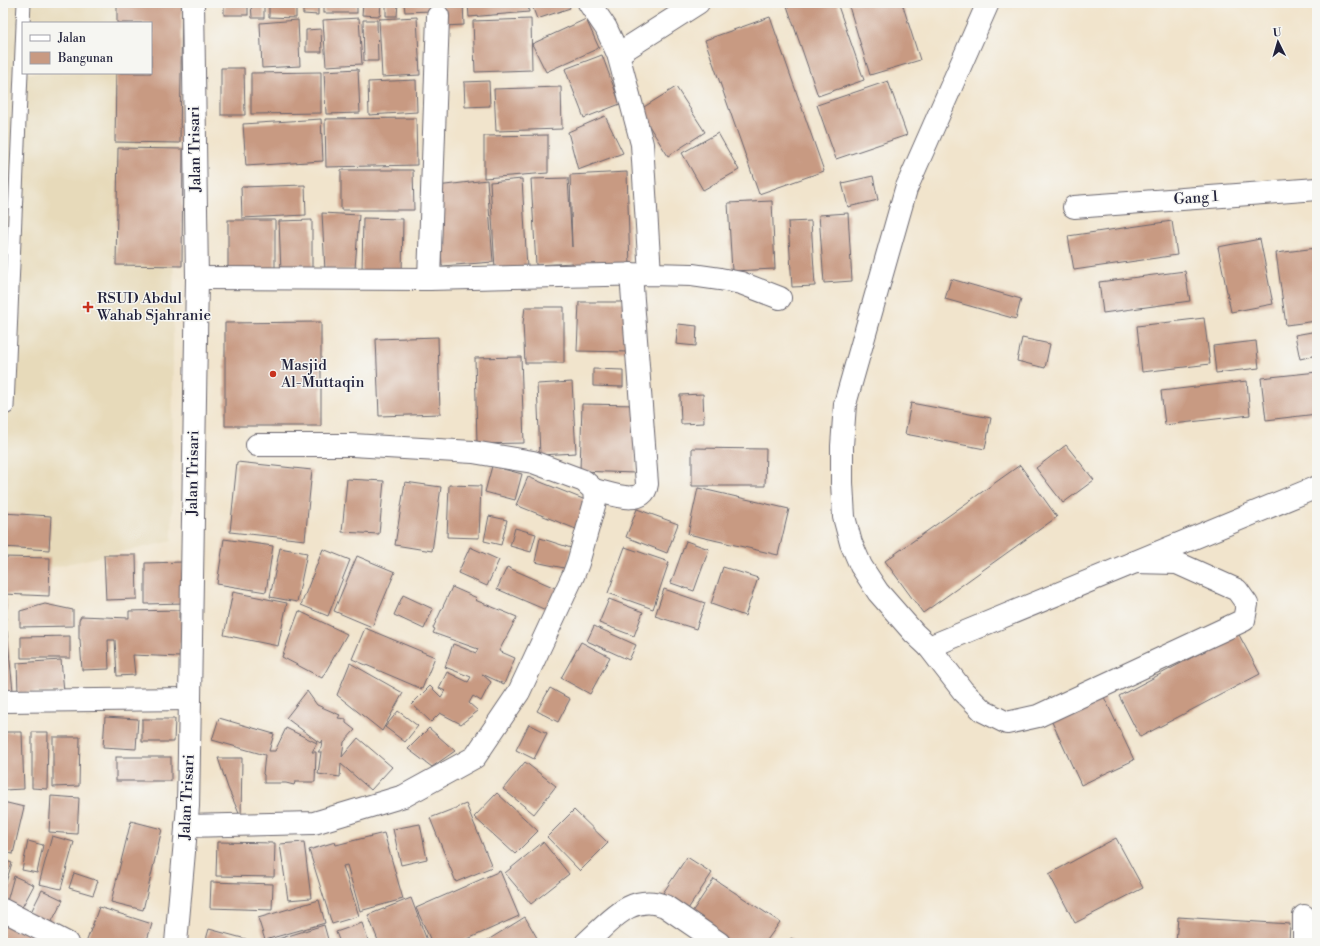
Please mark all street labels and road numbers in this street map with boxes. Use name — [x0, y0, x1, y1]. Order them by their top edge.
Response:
street label: Jalan Trisari — [185, 106, 205, 193]
street label: Gang 1 — [1173, 187, 1220, 209]
street label: Jalan Trisari — [183, 430, 203, 517]
street label: Jalan Trisari — [175, 754, 199, 841]

